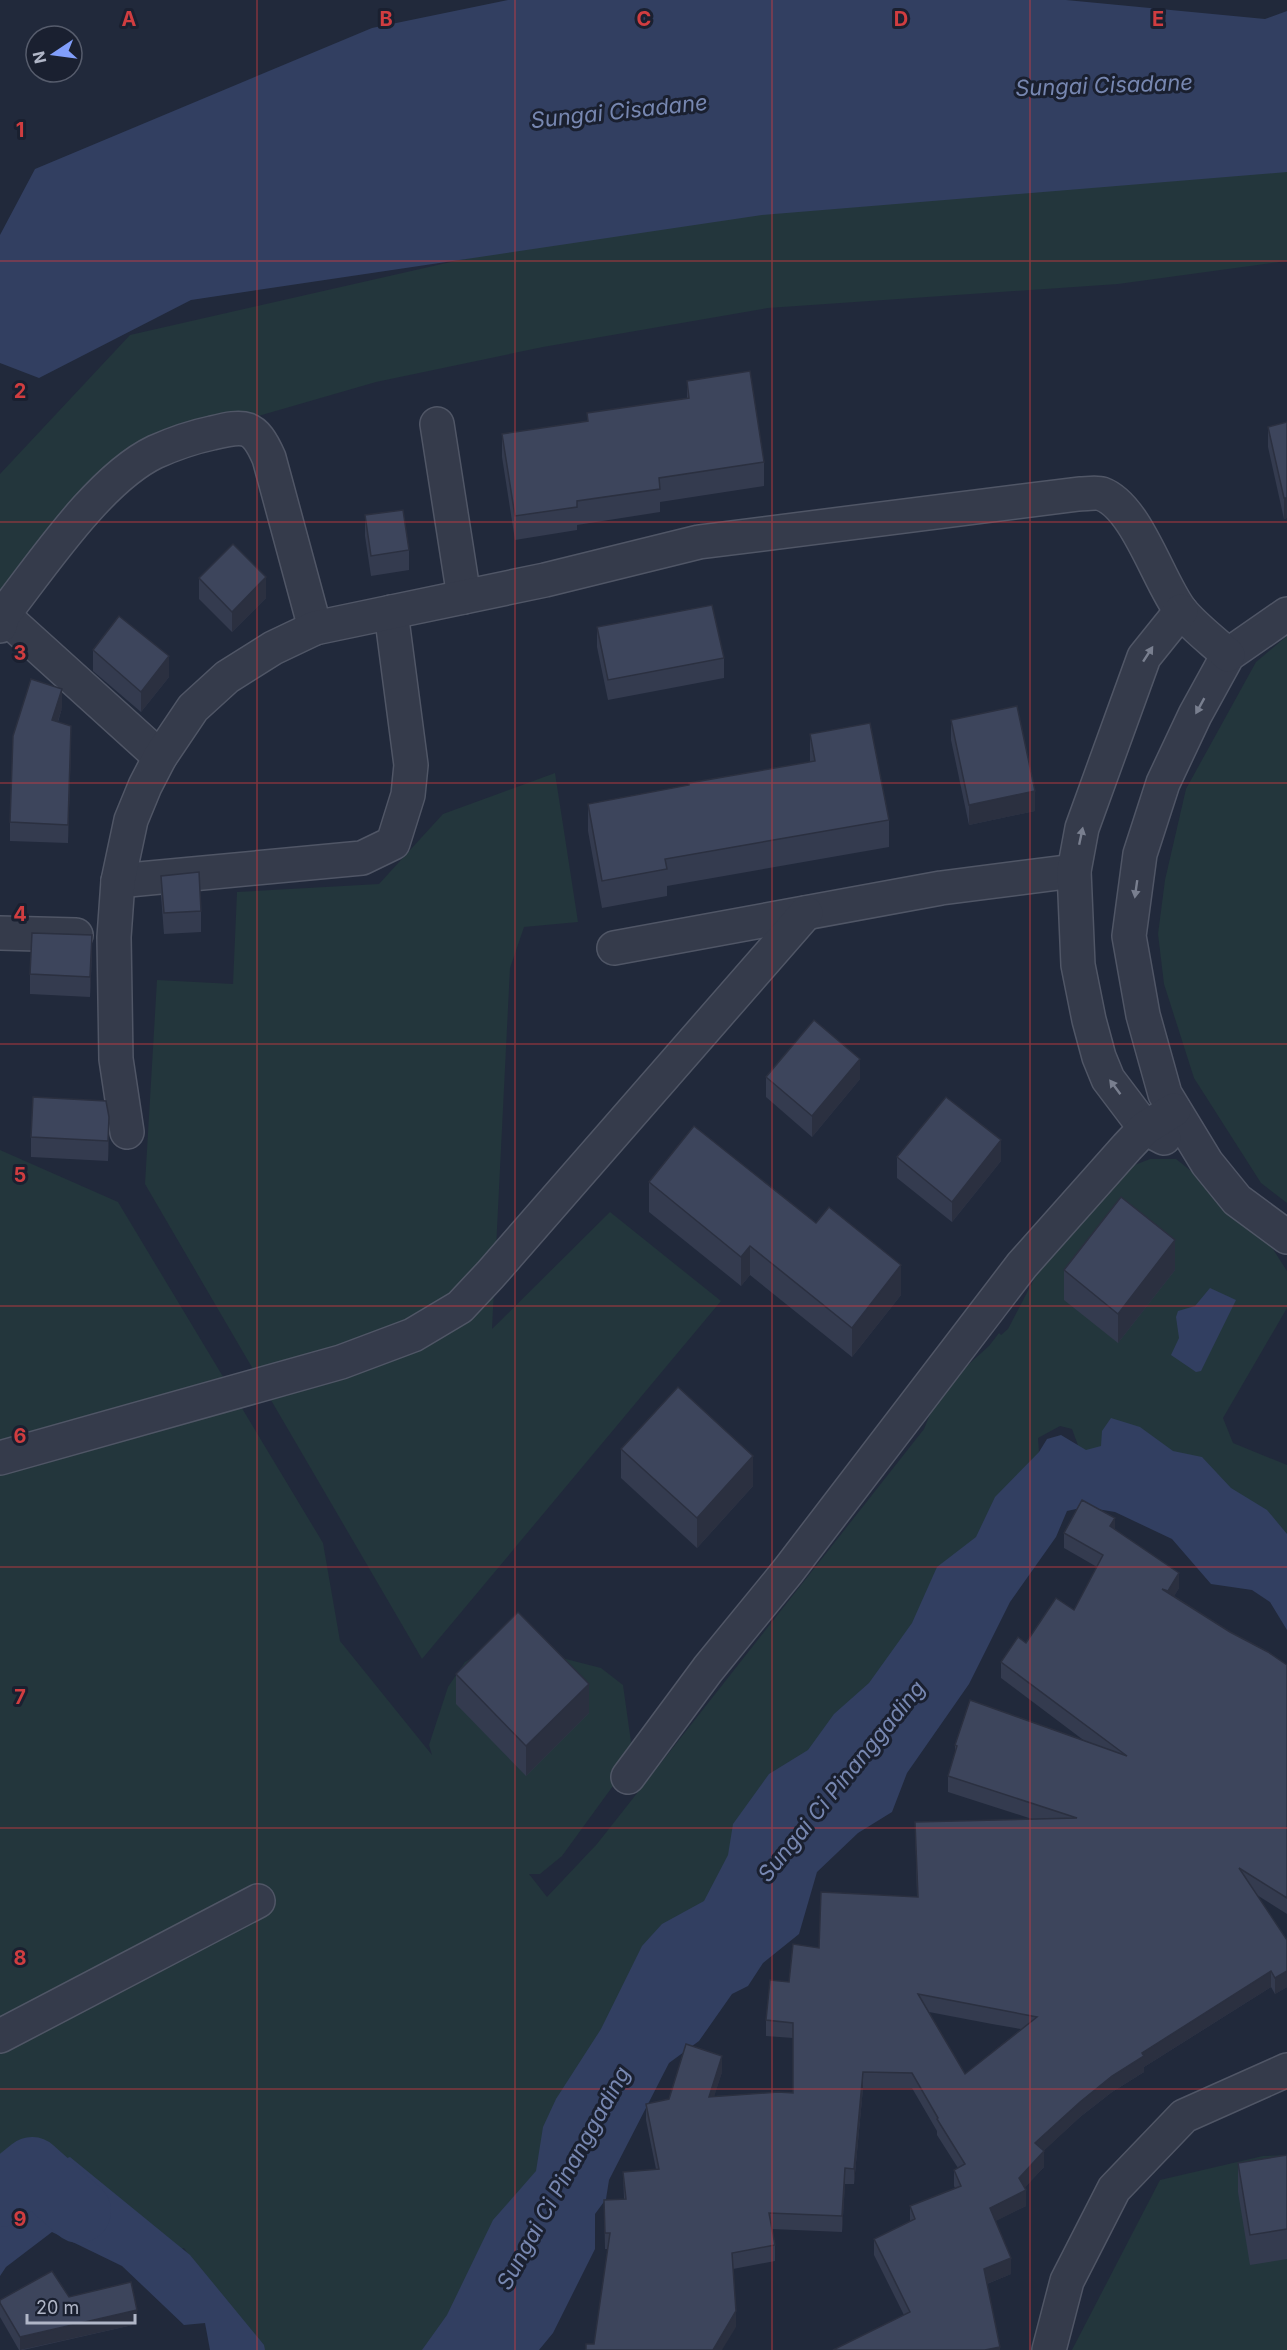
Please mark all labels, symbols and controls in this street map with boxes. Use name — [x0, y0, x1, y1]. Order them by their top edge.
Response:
text: A — [122, 7, 137, 31]
text: B — [379, 7, 393, 31]
text: C — [637, 7, 651, 31]
text: D — [894, 7, 908, 31]
text: E — [1152, 7, 1164, 31]
north arrow — [24, 24, 84, 84]
text: N — [28, 49, 51, 66]
water label: Sungai Cisadane — [1015, 69, 1193, 101]
water label: Sungai Cisadane — [529, 89, 709, 133]
text: 1 — [16, 118, 24, 142]
text: 2 — [14, 379, 26, 403]
text: 3 — [14, 641, 26, 665]
one-way arrow — [1142, 646, 1153, 662]
one-way arrow — [1194, 698, 1205, 714]
one-way arrow — [1076, 827, 1086, 846]
one-way arrow — [1131, 880, 1140, 899]
text: 4 — [13, 902, 27, 926]
one-way arrow — [1109, 1080, 1121, 1095]
text: 5 — [14, 1163, 26, 1187]
text: 6 — [14, 1424, 27, 1448]
water label: Sungai Ci Pinanggading — [752, 1675, 930, 1887]
text: 7 — [14, 1685, 26, 1709]
text: 8 — [13, 1946, 27, 1970]
water label: Sungai Ci Pinanggading — [491, 2062, 635, 2294]
text: 9 — [14, 2207, 27, 2231]
scale bar — [27, 2287, 135, 2325]
text: 20 m — [36, 2297, 79, 2318]

